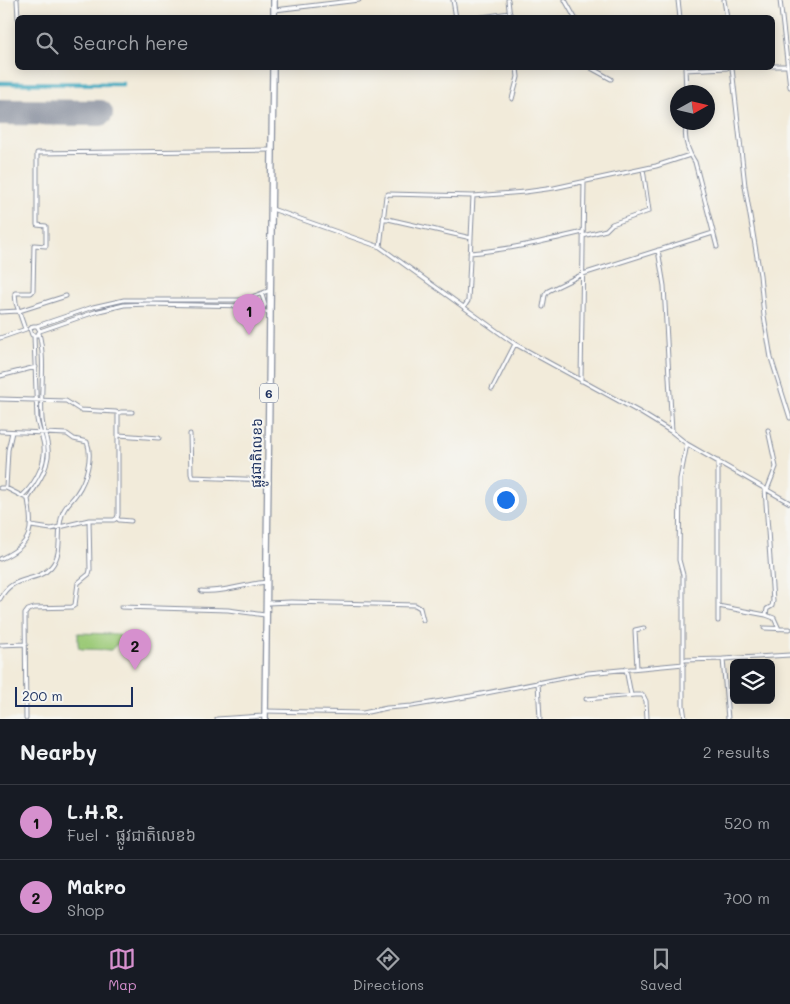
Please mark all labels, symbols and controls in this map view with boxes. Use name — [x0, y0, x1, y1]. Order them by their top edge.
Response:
search box — [15, 15, 775, 70]
icon: search — [33, 29, 61, 57]
text: Search here — [73, 30, 189, 55]
north arrow — [670, 85, 715, 130]
pin: 1 — [233, 294, 265, 335]
road number: 6 — [260, 383, 278, 402]
street label: ផ្លូវជាតិលេខ៦ — [246, 418, 269, 488]
your location — [493, 487, 519, 513]
pin: 2 — [119, 629, 151, 670]
map controls — [730, 659, 775, 704]
button: layers — [730, 659, 775, 704]
scale bar — [15, 684, 132, 707]
text: 200 m — [22, 686, 63, 705]
text: Nearby — [20, 738, 97, 765]
text: 2 results — [703, 741, 770, 762]
text: L.H.R. — [67, 799, 124, 824]
text: 1 — [32, 812, 40, 833]
text: 520 m — [724, 812, 770, 833]
text: Fuel · ផ្លូវជាតិលេខ៦ — [67, 824, 196, 845]
text: Makro — [67, 874, 126, 899]
text: 2 — [32, 887, 40, 908]
text: 700 m — [723, 887, 770, 908]
text: Shop — [67, 899, 104, 920]
tab: Map — [108, 945, 137, 994]
tab: Directions — [353, 945, 424, 994]
tab: Saved — [640, 945, 682, 994]

